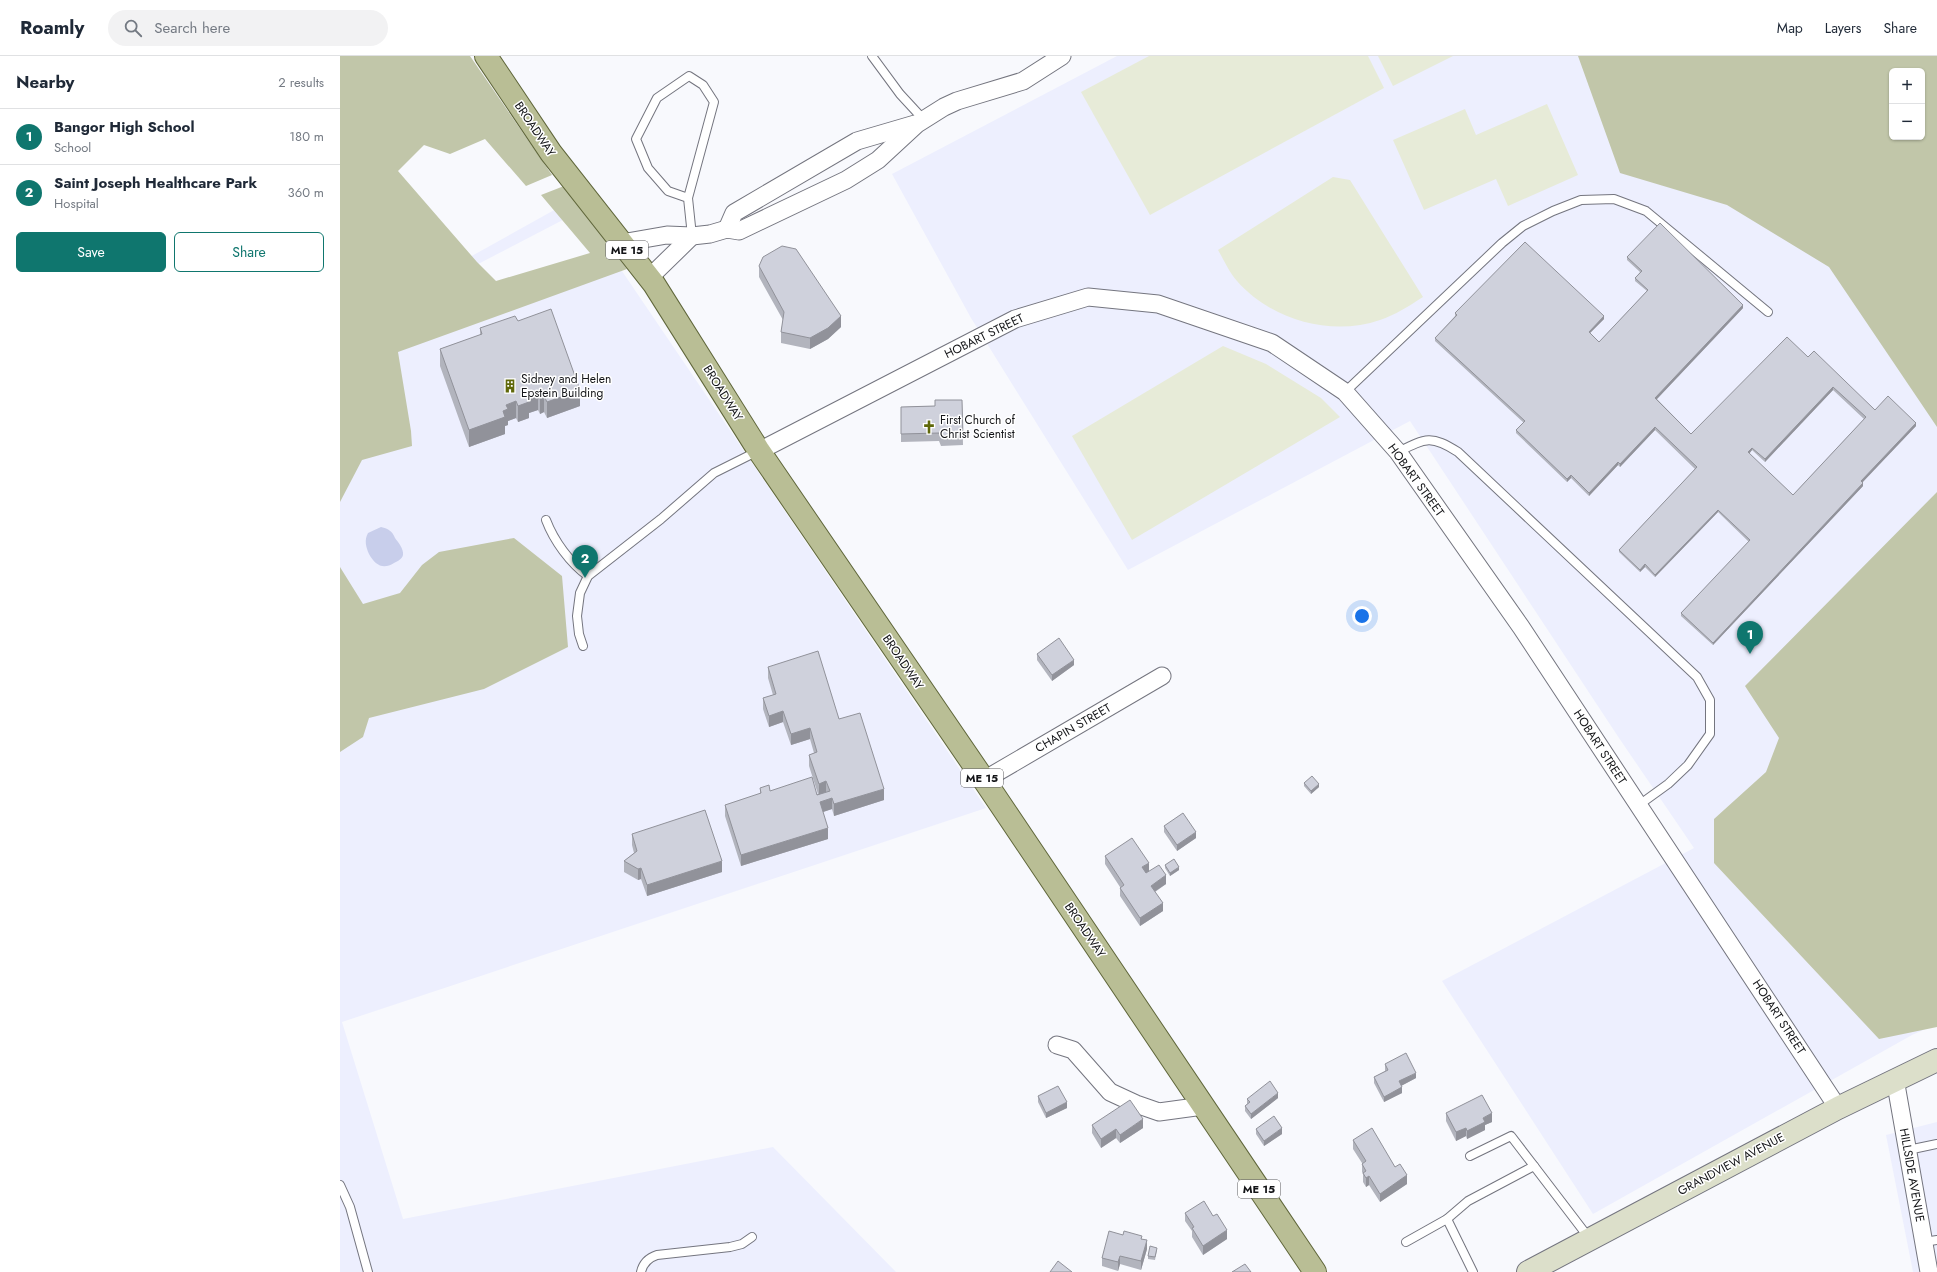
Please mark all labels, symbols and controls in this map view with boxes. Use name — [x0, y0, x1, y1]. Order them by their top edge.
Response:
search box — [108, 10, 388, 46]
text: Roamly — [20, 14, 84, 41]
icon: search — [122, 17, 144, 39]
text: Search here — [154, 17, 230, 39]
text: Map — [1777, 18, 1803, 38]
text: Layers — [1825, 18, 1861, 38]
text: Share — [1883, 18, 1917, 38]
map controls — [1889, 68, 1925, 140]
button: + — [1889, 68, 1925, 104]
text: Nearby — [16, 70, 74, 94]
text: 2 results — [278, 73, 324, 92]
street label: BROADWAY — [510, 98, 560, 160]
button: − — [1889, 104, 1925, 140]
text: Bangor High School — [54, 116, 195, 138]
text: 1 — [26, 127, 32, 146]
text: 180 m — [289, 127, 324, 146]
text: School — [54, 138, 91, 157]
text: Saint Joseph Healthcare Park — [54, 172, 257, 194]
text: 2 — [25, 183, 33, 202]
text: 360 m — [288, 183, 324, 202]
text: Hospital — [54, 194, 99, 213]
button: Save — [16, 232, 166, 272]
button: Share — [174, 232, 324, 272]
road number: ME 15 — [606, 241, 648, 259]
street label: HOBART STREET — [941, 309, 1027, 363]
street label: BROADWAY — [699, 362, 747, 425]
place label: Sidney and Helen Epstein Building — [521, 370, 611, 402]
building icon: Sidney and Helen Epstein Building — [502, 378, 518, 394]
place label: First Church of Christ Scientist — [940, 411, 1015, 443]
church icon: First Church of Christ Scientist — [921, 419, 937, 435]
street label: HOBART STREET — [1383, 440, 1449, 520]
pin: 2 — [572, 545, 598, 578]
your location — [1352, 606, 1372, 626]
pin: 1 — [1737, 621, 1763, 654]
street label: BROADWAY — [878, 631, 928, 693]
street label: CHAPIN STREET — [1032, 699, 1115, 757]
street label: HOBART STREET — [1569, 706, 1631, 788]
road number: ME 15 — [961, 769, 1003, 787]
street label: BROADWAY — [1060, 899, 1110, 961]
street label: HOBART STREET — [1748, 976, 1810, 1058]
street label: HILLSIDE AVENUE — [1895, 1127, 1929, 1223]
street label: GRANDVIEW AVENUE — [1674, 1128, 1788, 1200]
road number: ME 15 — [1238, 1180, 1280, 1198]

